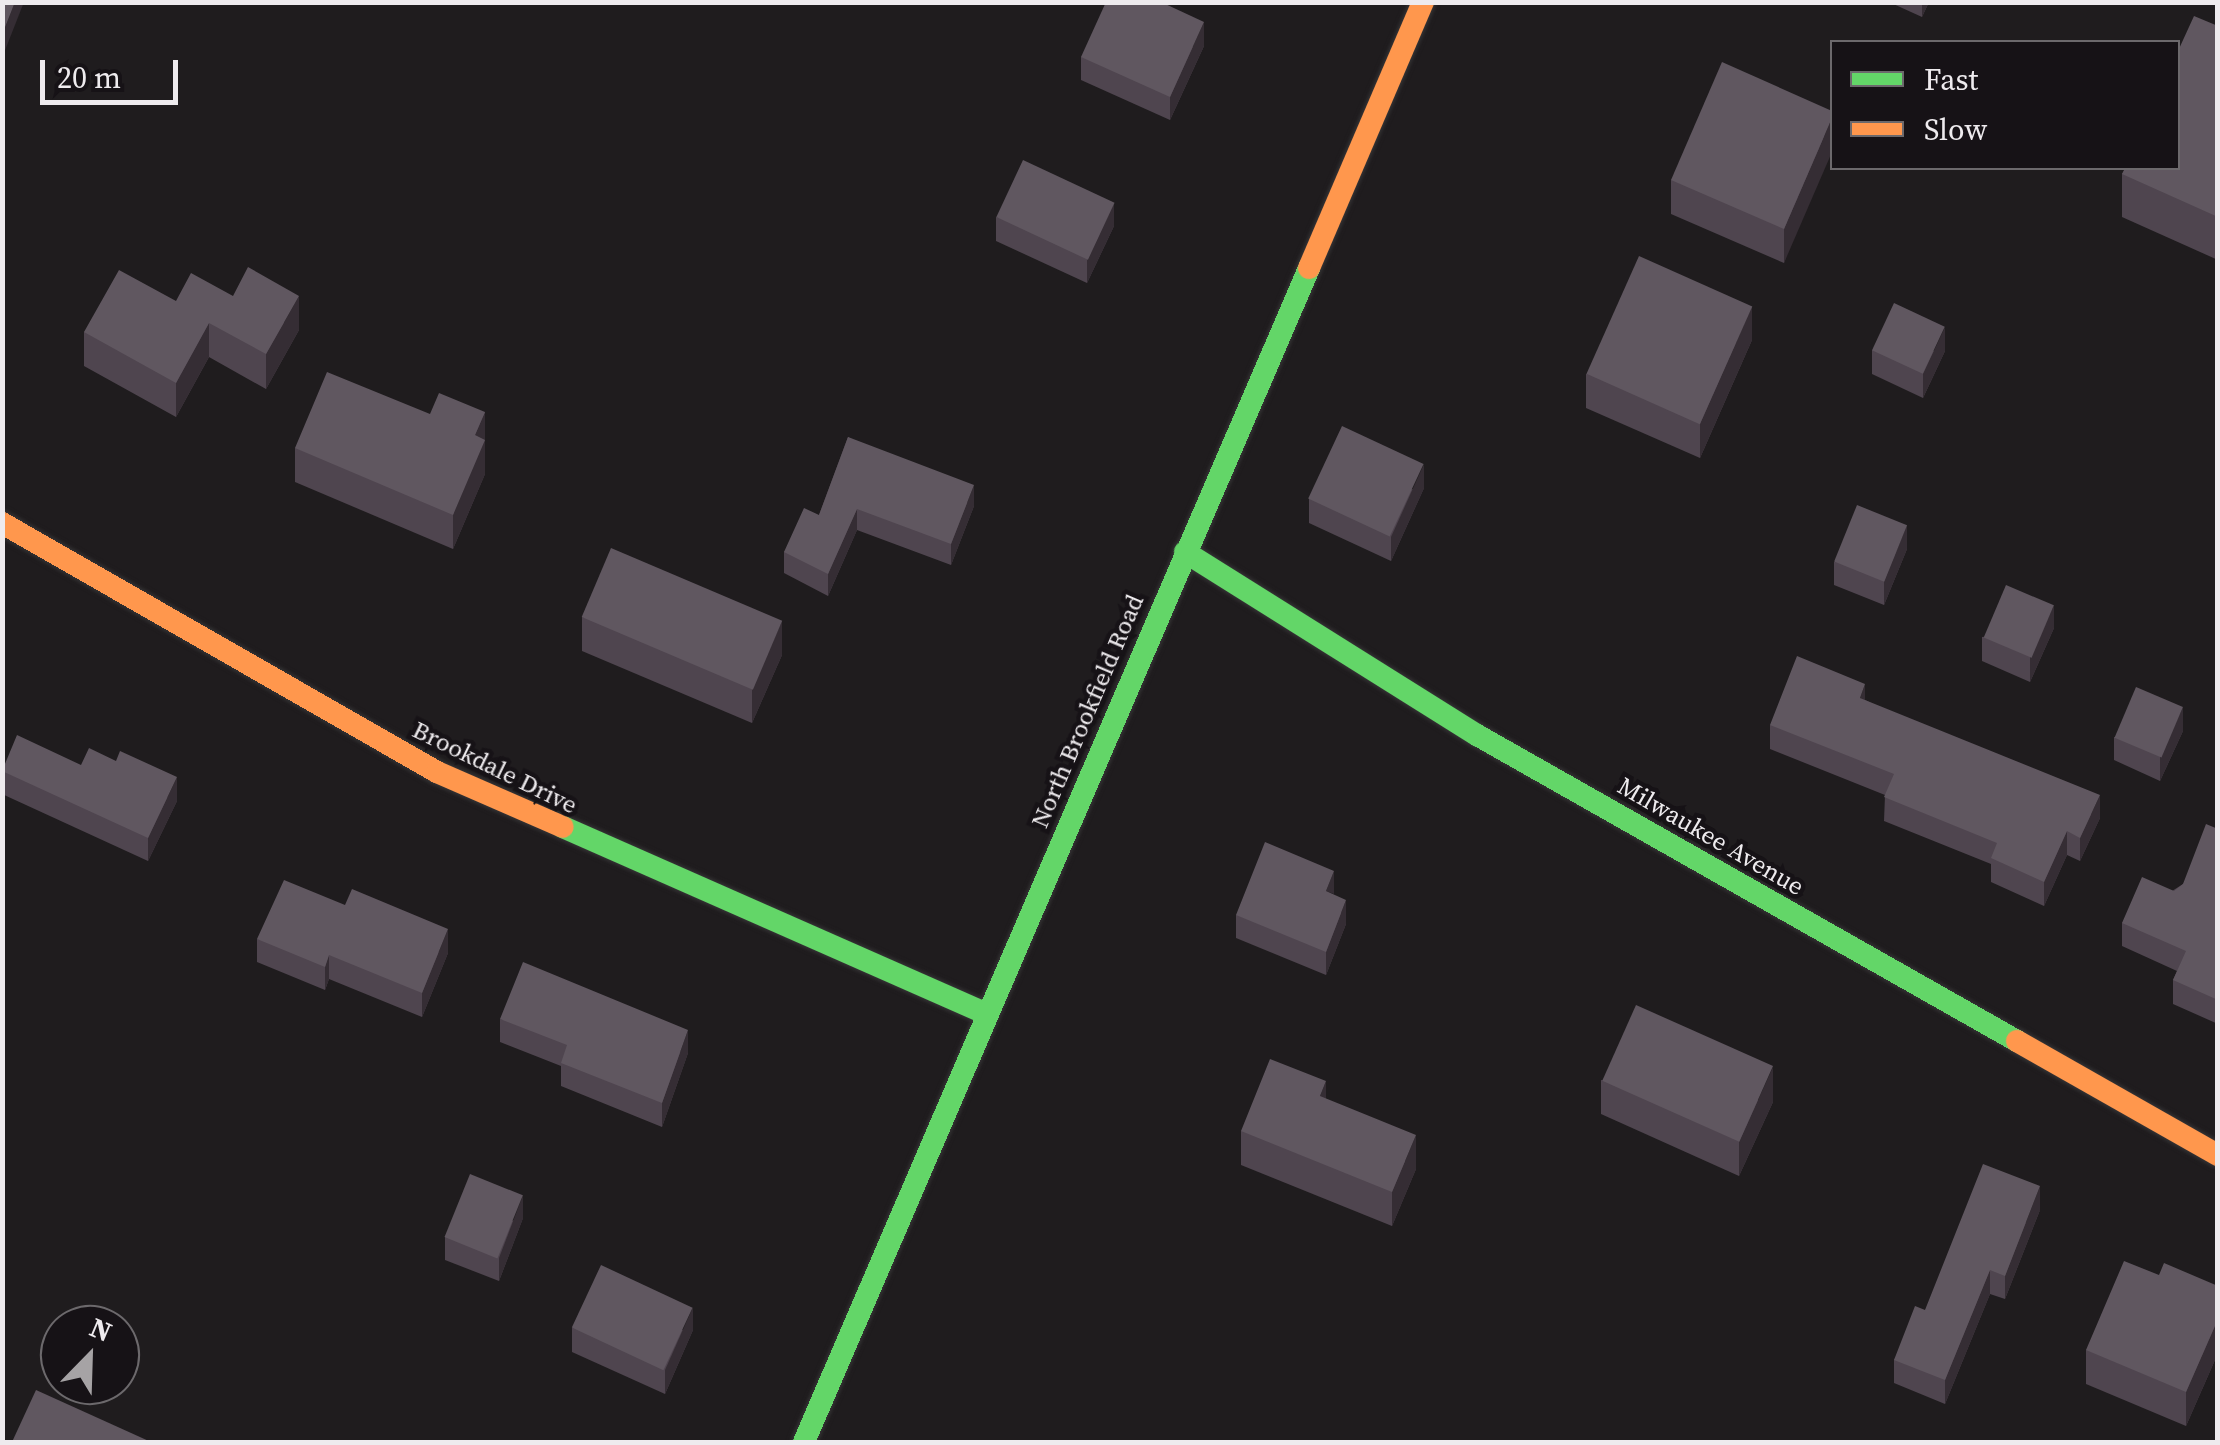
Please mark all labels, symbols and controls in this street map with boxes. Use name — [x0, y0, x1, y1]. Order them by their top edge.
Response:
scale bar — [45, 40, 182, 102]
legend — [1830, 40, 2180, 170]
text: 20 m — [57, 57, 121, 98]
text: Fast — [1924, 59, 1978, 100]
text: Slow — [1924, 109, 1987, 150]
street label: North Brookfield Road — [1024, 590, 1150, 832]
street label: Brookdale Drive — [408, 714, 582, 820]
street label: Milwaukee Avenue — [1613, 771, 1809, 901]
north arrow — [40, 1305, 140, 1405]
text: N — [84, 1308, 118, 1351]

